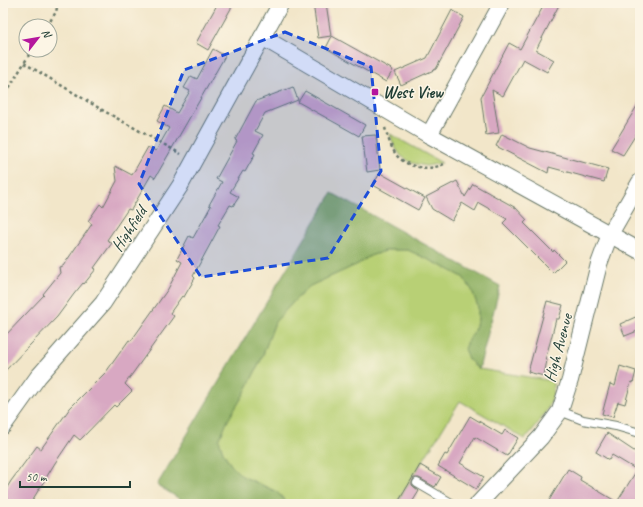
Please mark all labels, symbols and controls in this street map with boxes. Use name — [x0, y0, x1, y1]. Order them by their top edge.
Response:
north arrow — [18, 18, 58, 58]
text: N — [39, 26, 55, 41]
place label: West View — [383, 82, 444, 103]
marker: West View — [370, 87, 380, 97]
street label: Highfield — [107, 201, 153, 256]
street label: High Avenue — [539, 310, 578, 385]
scale bar — [20, 463, 130, 489]
text: 50 m — [26, 469, 48, 485]

